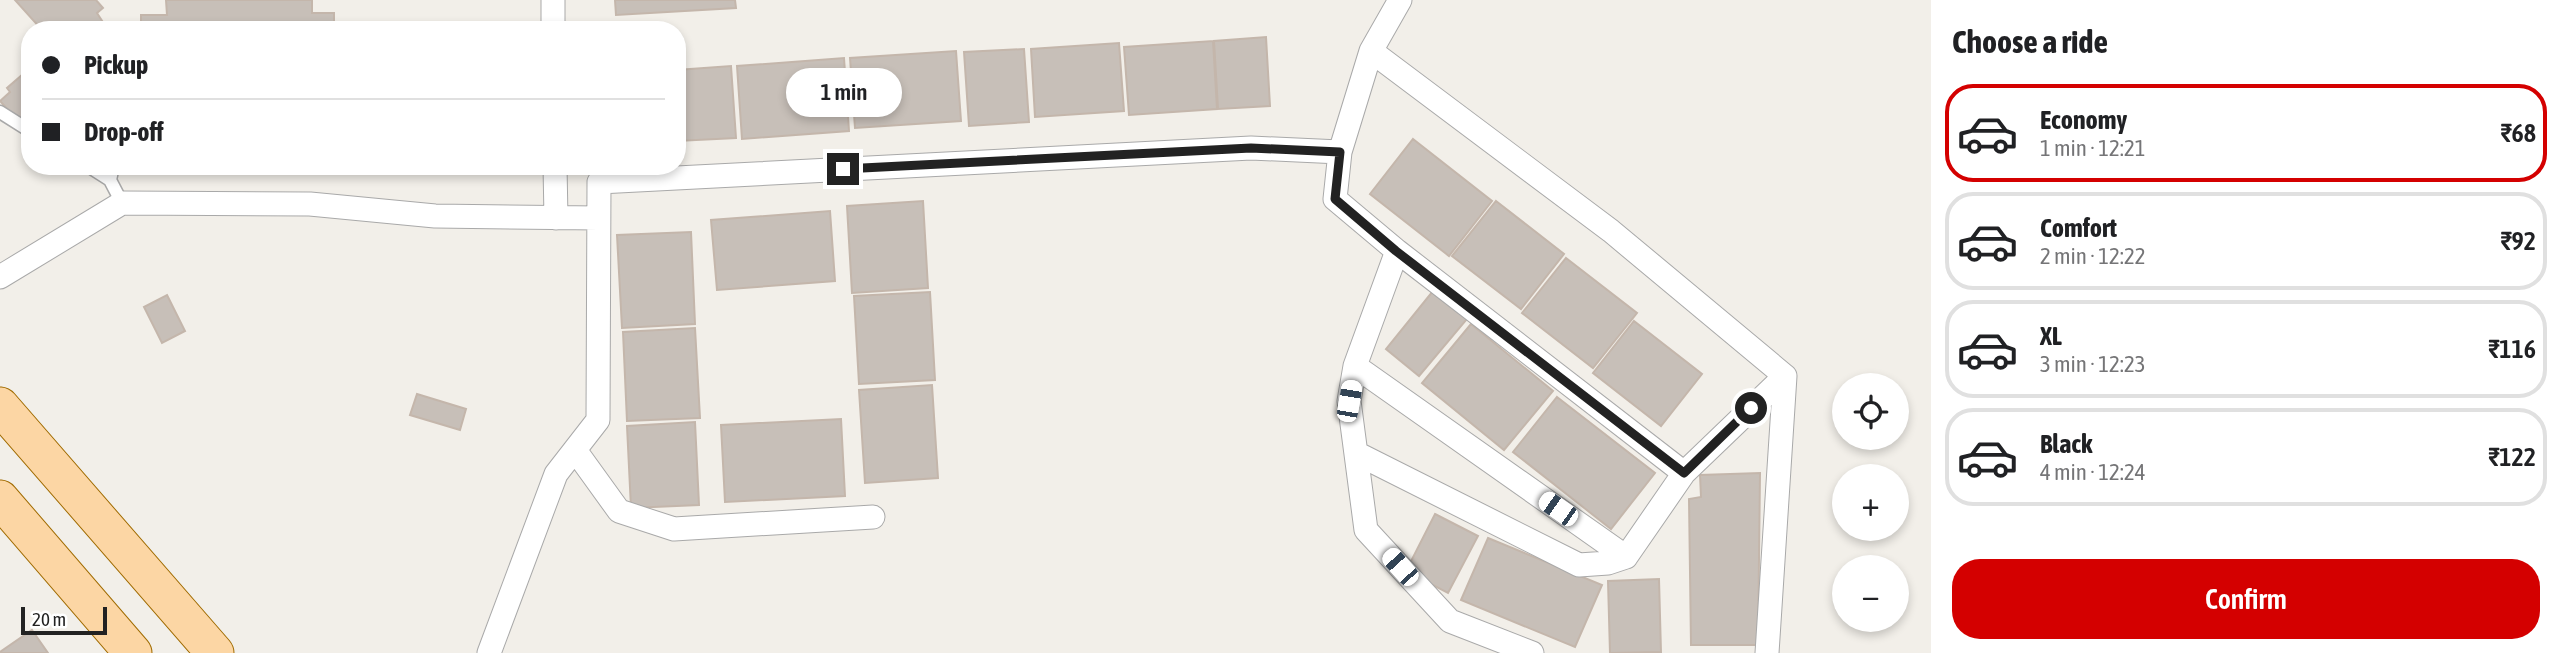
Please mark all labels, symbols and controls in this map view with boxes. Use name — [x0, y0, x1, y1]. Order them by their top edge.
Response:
text: Choose a ride — [1952, 23, 2108, 60]
text: Pickup — [84, 50, 148, 80]
callout: 1 min — [785, 68, 901, 116]
text: 1 min — [821, 79, 867, 105]
icon: car — [1956, 102, 2019, 165]
text: Economy — [2040, 105, 2127, 135]
text: Drop-off — [84, 117, 164, 147]
text: ₹68 — [2500, 118, 2536, 148]
text: 1 min · 12:21 — [2040, 135, 2146, 161]
route end — [827, 153, 859, 185]
icon: car — [1956, 210, 2019, 273]
text: Comfort — [2040, 213, 2117, 243]
text: ₹92 — [2500, 226, 2536, 256]
text: 2 min · 12:22 — [2040, 243, 2146, 269]
icon: car — [1956, 318, 2019, 381]
text: XL — [2040, 321, 2062, 351]
text: ₹116 — [2488, 334, 2536, 364]
text: 3 min · 12:23 — [2040, 351, 2146, 377]
map controls — [1832, 373, 1909, 632]
button: locate — [1832, 373, 1909, 450]
car — [1336, 378, 1363, 424]
route start — [1735, 392, 1767, 424]
icon: car — [1956, 426, 2019, 489]
text: Black — [2040, 429, 2092, 459]
text: ₹122 — [2488, 442, 2536, 472]
text: 4 min · 12:24 — [2040, 459, 2146, 485]
button: + — [1832, 464, 1909, 541]
car — [1535, 488, 1582, 530]
car — [1379, 544, 1422, 590]
button: − — [1832, 555, 1909, 632]
button: Confirm — [1952, 559, 2540, 639]
scale bar — [21, 604, 107, 636]
text: 20 m — [32, 608, 66, 630]

